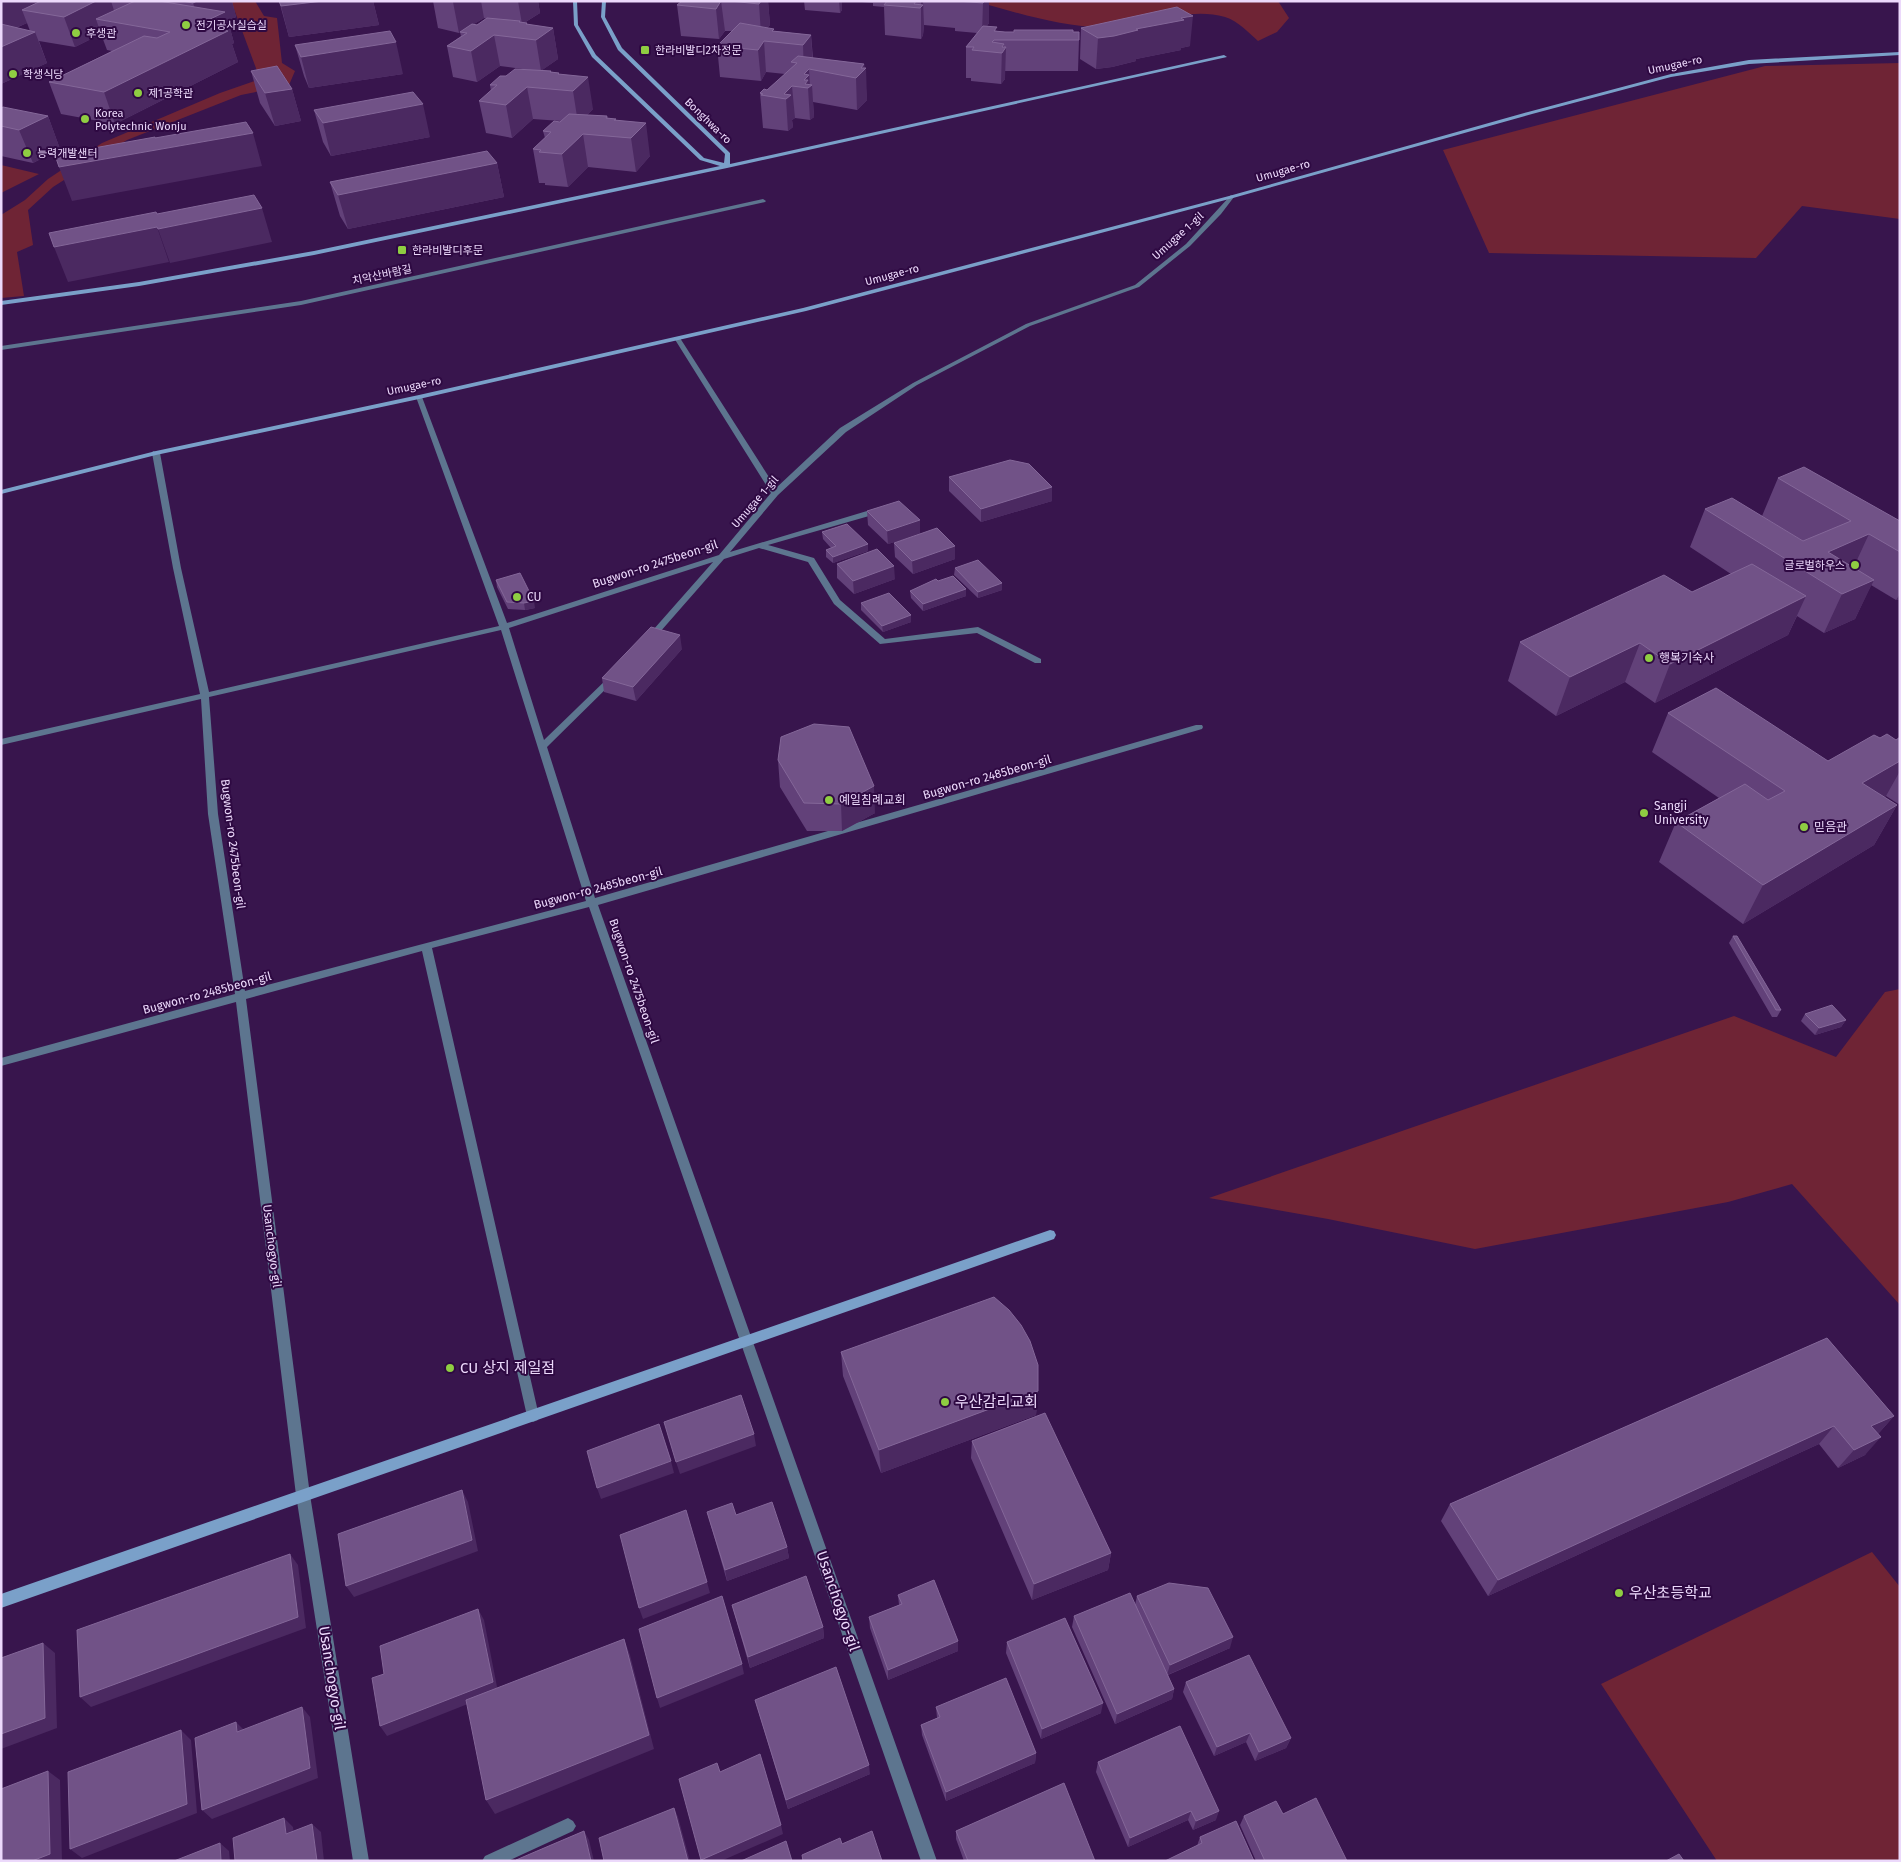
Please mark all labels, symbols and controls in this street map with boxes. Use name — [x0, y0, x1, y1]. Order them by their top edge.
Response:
marker: 전기공사실습실 — [180, 19, 192, 31]
place label: 전기공사실습실 — [196, 19, 267, 32]
marker: 후생관 — [70, 27, 82, 39]
place label: 후생관 — [86, 27, 116, 40]
marker: 한라비발디2차정문 — [639, 44, 651, 56]
place label: 한라비발디2차정문 — [655, 44, 741, 57]
street label: Umugae-ro — [1647, 53, 1703, 77]
marker: 학생식당 — [7, 68, 19, 80]
place label: 학생식당 — [23, 68, 63, 81]
marker: 제1공학관 — [132, 87, 144, 99]
place label: 제1공학관 — [148, 87, 193, 100]
street label: Bonghwa-ro — [682, 95, 734, 147]
place label: Korea Polytechnic Wonju — [95, 107, 187, 133]
marker: Korea Polytechnic Wonju — [79, 113, 91, 125]
marker: 능력개발샌터 — [21, 147, 33, 159]
place label: 능력개발샌터 — [37, 147, 98, 160]
street label: Umugae-ro — [1255, 157, 1311, 185]
street label: Umugae 1-gil — [1150, 210, 1206, 262]
marker: 한라비발디후문 — [396, 244, 408, 256]
place label: 한라비발디후문 — [412, 244, 483, 257]
street label: 치악산바람길 — [351, 262, 413, 288]
street label: Umugae-ro — [864, 262, 920, 288]
street label: Umugae-ro — [386, 374, 442, 398]
street label: Umugae 1-gil — [729, 473, 781, 531]
street label: Bugwon-ro 2475beon-gil — [591, 537, 720, 591]
place label: 글로벌하우스 — [1784, 559, 1845, 572]
marker: 글로벌하우스 — [1849, 559, 1861, 571]
place label: CU — [527, 590, 542, 604]
marker: CU — [511, 591, 523, 603]
place label: 행복기숙사 — [1659, 651, 1714, 665]
marker: 행복기숙사 — [1643, 652, 1655, 664]
street label: Bugwon-ro 2485beon-gil — [921, 752, 1053, 802]
street label: Bugwon-ro 2475beon-gil — [218, 778, 248, 910]
place label: 예일침례교회 — [839, 793, 905, 807]
marker: 예일침례교회 — [823, 794, 835, 806]
place label: Sangji University — [1654, 799, 1708, 827]
marker: Sangji University — [1638, 807, 1650, 819]
place label: 믿음관 — [1814, 820, 1847, 834]
marker: 믿음관 — [1798, 821, 1810, 833]
street label: Bugwon-ro 2485beon-gil — [532, 864, 664, 912]
street label: Bugwon-ro 2475beon-gil — [606, 917, 662, 1046]
street label: Bugwon-ro 2485beon-gil — [141, 969, 273, 1017]
street label: Usanchogyo-gil — [260, 1204, 284, 1289]
place label: CU 상지 제일점 — [460, 1359, 555, 1377]
marker: CU 상지 제일점 — [444, 1362, 456, 1374]
place label: 우산감리교회 — [955, 1393, 1038, 1411]
marker: 우산감리교회 — [939, 1396, 951, 1408]
street label: Usanchogyo-gil — [812, 1549, 864, 1654]
place label: 우산초등학교 — [1629, 1584, 1712, 1602]
marker: 우산초등학교 — [1613, 1587, 1625, 1599]
street label: Usanchogyo-gil — [315, 1625, 349, 1732]

